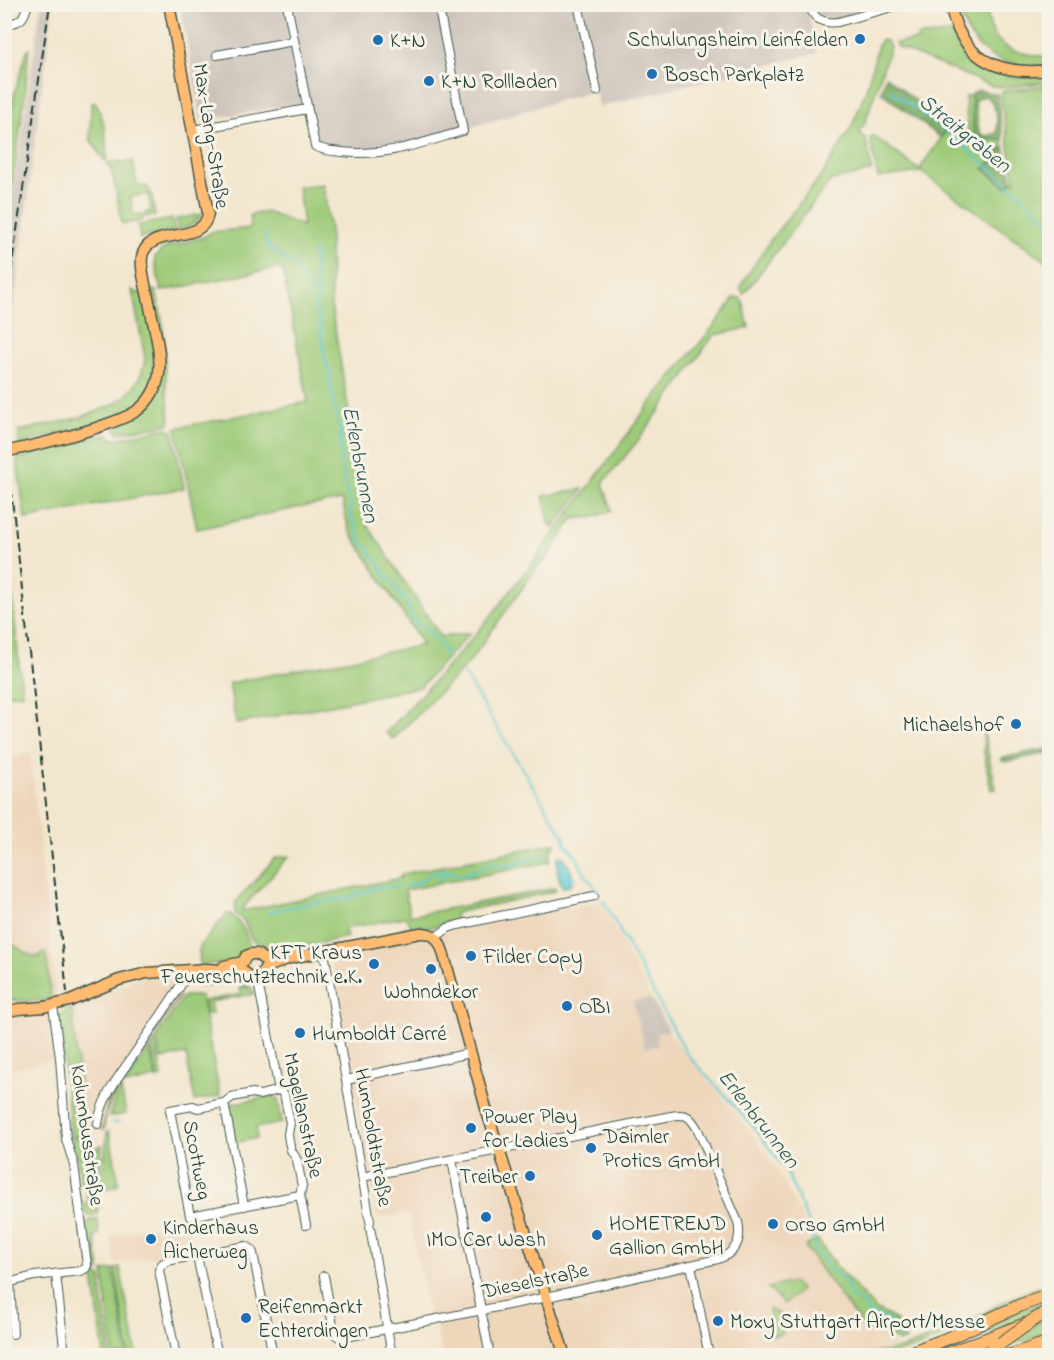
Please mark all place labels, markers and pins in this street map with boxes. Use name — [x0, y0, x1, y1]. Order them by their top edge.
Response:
place label: Schulungsheim Leinfelden — [627, 26, 848, 58]
place label: K+N — [390, 27, 426, 57]
marker: Schulungsheim Leinfelden — [853, 32, 867, 46]
marker: K+N — [371, 33, 385, 47]
place label: Bosch Parkplatz — [663, 61, 804, 91]
marker: Bosch Parkplatz — [645, 67, 659, 81]
place label: K+N Rollladen — [441, 68, 557, 98]
marker: K+N Rollladen — [422, 74, 436, 88]
place label: Michaelshof — [903, 711, 1004, 741]
marker: Michaelshof — [1009, 717, 1023, 731]
place label: KFT Kraus Feuerschutztechnik e.K. — [160, 939, 362, 993]
place label: Filder Copy — [482, 943, 582, 975]
marker: Filder Copy — [464, 949, 478, 963]
marker: KFT Kraus Feuerschutztechnik e.K. — [367, 957, 381, 971]
marker: Wohndekor — [424, 962, 438, 976]
place label: Wohndekor — [384, 978, 479, 1008]
place label: OBI — [579, 993, 610, 1023]
marker: OBI — [560, 999, 574, 1013]
place label: Humboldt Carré — [312, 1020, 447, 1050]
marker: Humboldt Carré — [293, 1026, 307, 1040]
place label: Power Play for Ladies — [483, 1103, 577, 1157]
marker: Power Play for Ladies — [464, 1121, 478, 1135]
place label: Daimler Protics GmbH — [602, 1123, 720, 1177]
marker: Daimler Protics GmbH — [584, 1141, 598, 1155]
place label: Treiber — [459, 1163, 518, 1193]
marker: Treiber — [523, 1169, 537, 1183]
marker: IMO Car Wash — [479, 1210, 493, 1224]
place label: HOMETREND Gallion GmbH — [609, 1210, 726, 1264]
place label: Orso GmbH — [785, 1211, 885, 1241]
place label: Kinderhaus Aicherweg — [163, 1214, 259, 1270]
marker: Orso GmbH — [766, 1217, 780, 1231]
place label: IMO Car Wash — [426, 1226, 546, 1256]
marker: HOMETREND Gallion GmbH — [590, 1228, 604, 1242]
marker: Kinderhaus Aicherweg — [144, 1232, 158, 1246]
place label: Reifenmarkt Echterdingen — [258, 1293, 368, 1349]
place label: Moxy Stuttgart Airport/Messe — [730, 1308, 985, 1340]
marker: Reifenmarkt Echterdingen — [239, 1311, 253, 1325]
marker: Moxy Stuttgart Airport/Messe — [711, 1314, 725, 1328]

